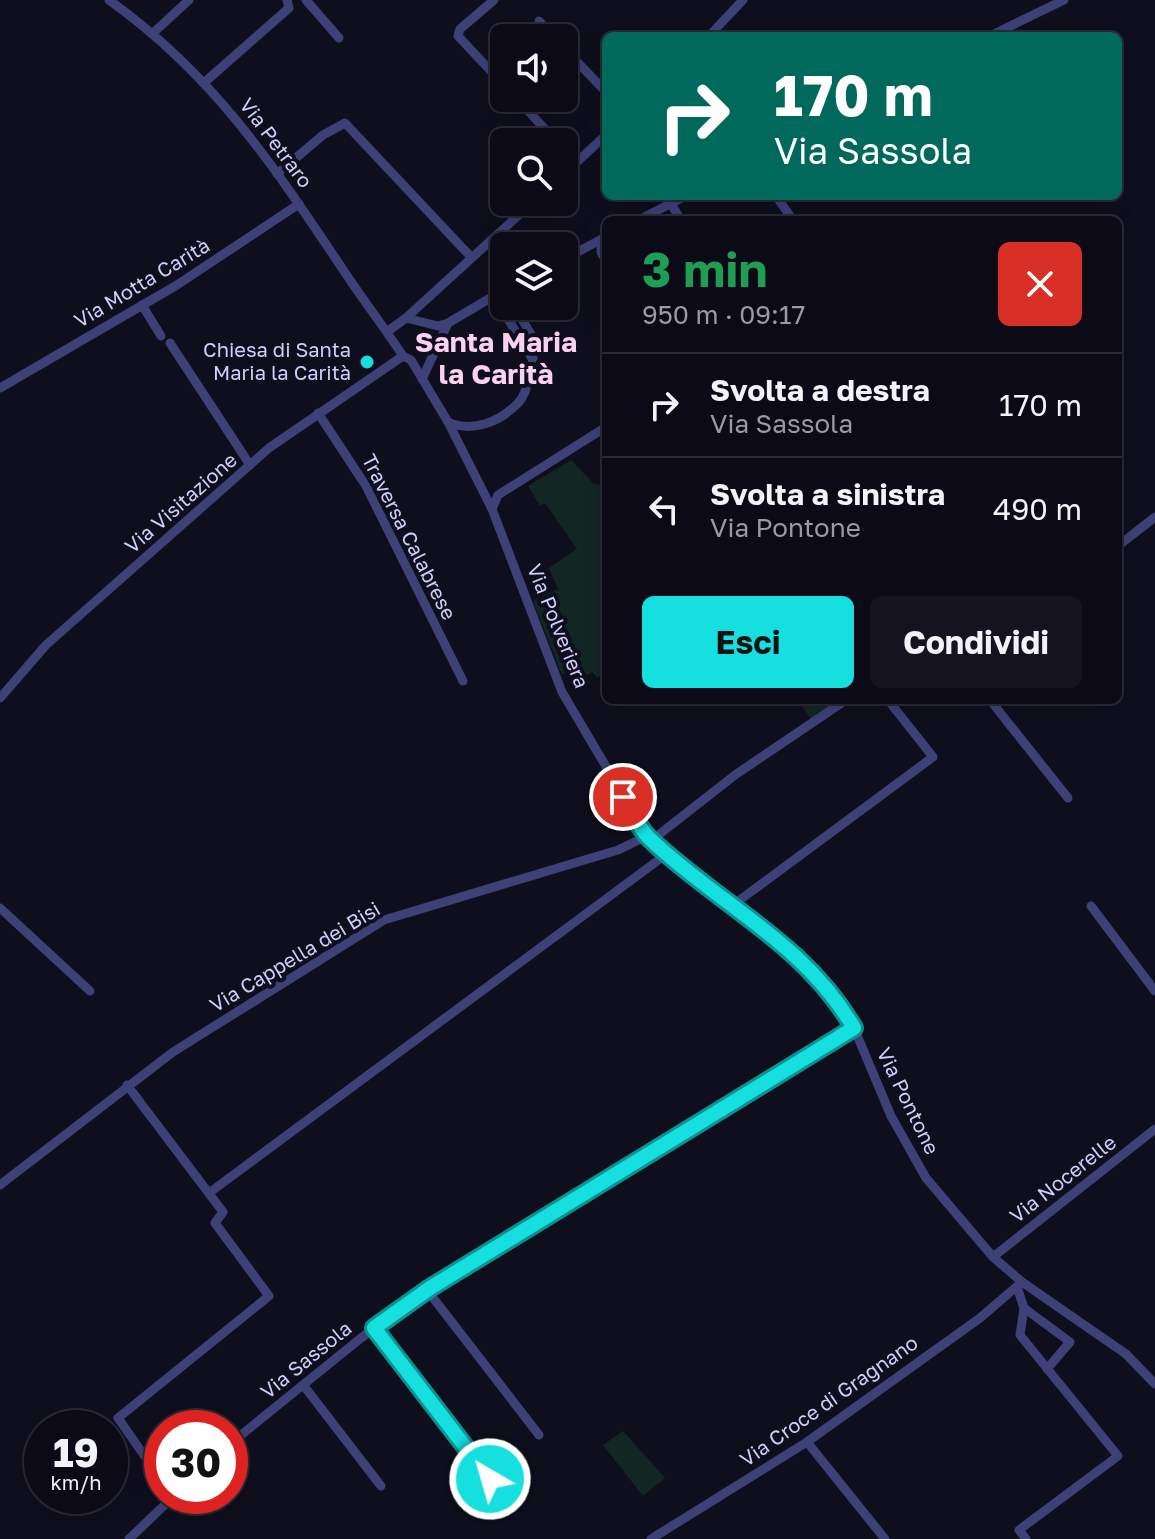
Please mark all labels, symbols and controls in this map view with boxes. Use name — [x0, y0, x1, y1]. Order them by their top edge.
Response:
map controls — [490, 24, 578, 320]
button: sound — [490, 24, 578, 112]
text: 170 m — [774, 61, 933, 128]
icon: right — [642, 64, 746, 168]
street label: Via Petraro — [235, 93, 318, 192]
button: search — [490, 128, 578, 216]
text: Via Sassola — [774, 129, 972, 172]
street label: Via Motta Carità — [69, 232, 214, 332]
button: layers — [490, 232, 578, 320]
text: 3 min — [642, 240, 767, 298]
button: close — [998, 242, 1082, 326]
text: 950 m · 09:17 — [642, 299, 805, 330]
district label: Santa Maria la Carità — [415, 325, 577, 390]
place label: Chiesa di Santa Maria la Carità — [203, 337, 351, 384]
marker: Chiesa di Santa Maria la Carità — [358, 353, 376, 371]
text: Svolta a destra — [710, 372, 930, 408]
icon: right — [642, 383, 686, 427]
text: 170 m — [999, 387, 1082, 423]
text: Via Sassola — [710, 408, 853, 439]
street label: Via Visitazione — [119, 447, 241, 557]
street label: Traversa Calabrese — [358, 450, 462, 623]
text: Svolta a sinistra — [710, 476, 945, 512]
icon: left — [642, 487, 686, 531]
text: 490 m — [993, 491, 1082, 527]
text: Via Pontone — [710, 512, 861, 543]
street label: Via Polveriera — [523, 560, 595, 691]
button: Esci — [642, 596, 854, 688]
button: Condividi — [870, 596, 1082, 688]
pin — [589, 763, 657, 831]
icon: arrive — [601, 775, 645, 819]
street label: Via Cappella dei Bisi — [205, 896, 384, 1016]
street label: Via Pontone — [873, 1043, 945, 1158]
street label: Via Nocerelle — [1004, 1129, 1120, 1227]
street label: Via Sassola — [255, 1315, 356, 1403]
street label: Via Croce di Gragnano — [735, 1330, 922, 1471]
speed limit sign: 30 — [144, 1410, 248, 1514]
text: 19 — [53, 1428, 99, 1476]
position arrow — [448, 1437, 532, 1521]
text: km/h — [51, 1470, 101, 1494]

